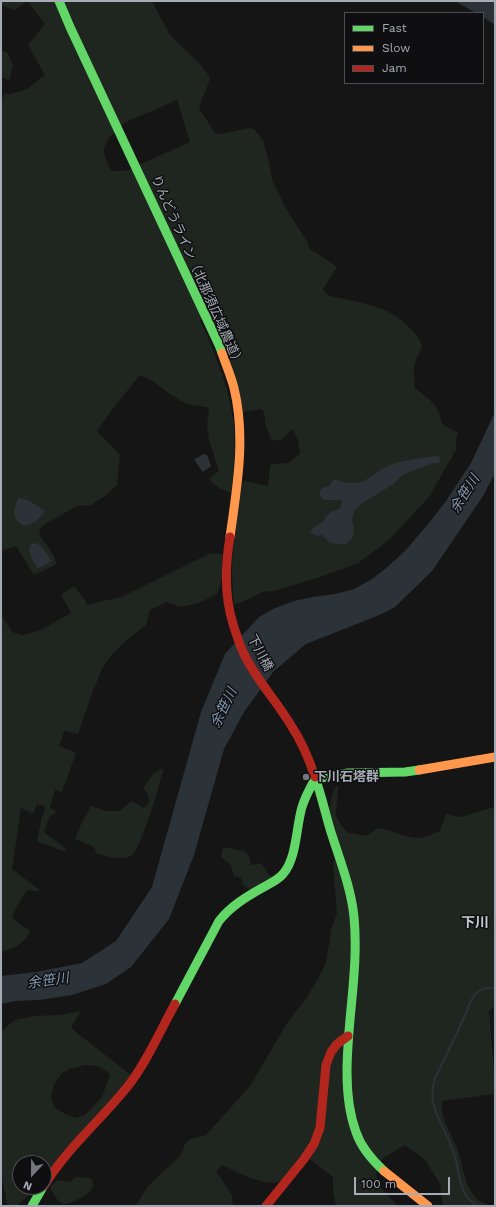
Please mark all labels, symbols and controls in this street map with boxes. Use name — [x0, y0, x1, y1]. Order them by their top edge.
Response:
legend — [344, 12, 484, 84]
text: Fast — [382, 21, 407, 35]
text: Slow — [382, 41, 410, 55]
text: Jam — [382, 61, 407, 75]
street label: りんどうライン（北那須広域農道） — [148, 173, 246, 369]
water label: 余笹川 — [447, 472, 483, 516]
street label: 下川橋 — [244, 632, 276, 674]
water label: 余笹川 — [207, 685, 241, 731]
place label: 下川石塔群 — [314, 769, 379, 785]
marker: 下川石塔群 — [301, 772, 311, 782]
district label: 下川 — [461, 915, 489, 931]
water label: 余笹川 — [26, 970, 70, 992]
north arrow — [12, 1155, 52, 1195]
scale bar — [356, 1169, 452, 1195]
text: 100 m — [361, 1177, 396, 1191]
text: N — [21, 1178, 34, 1193]

